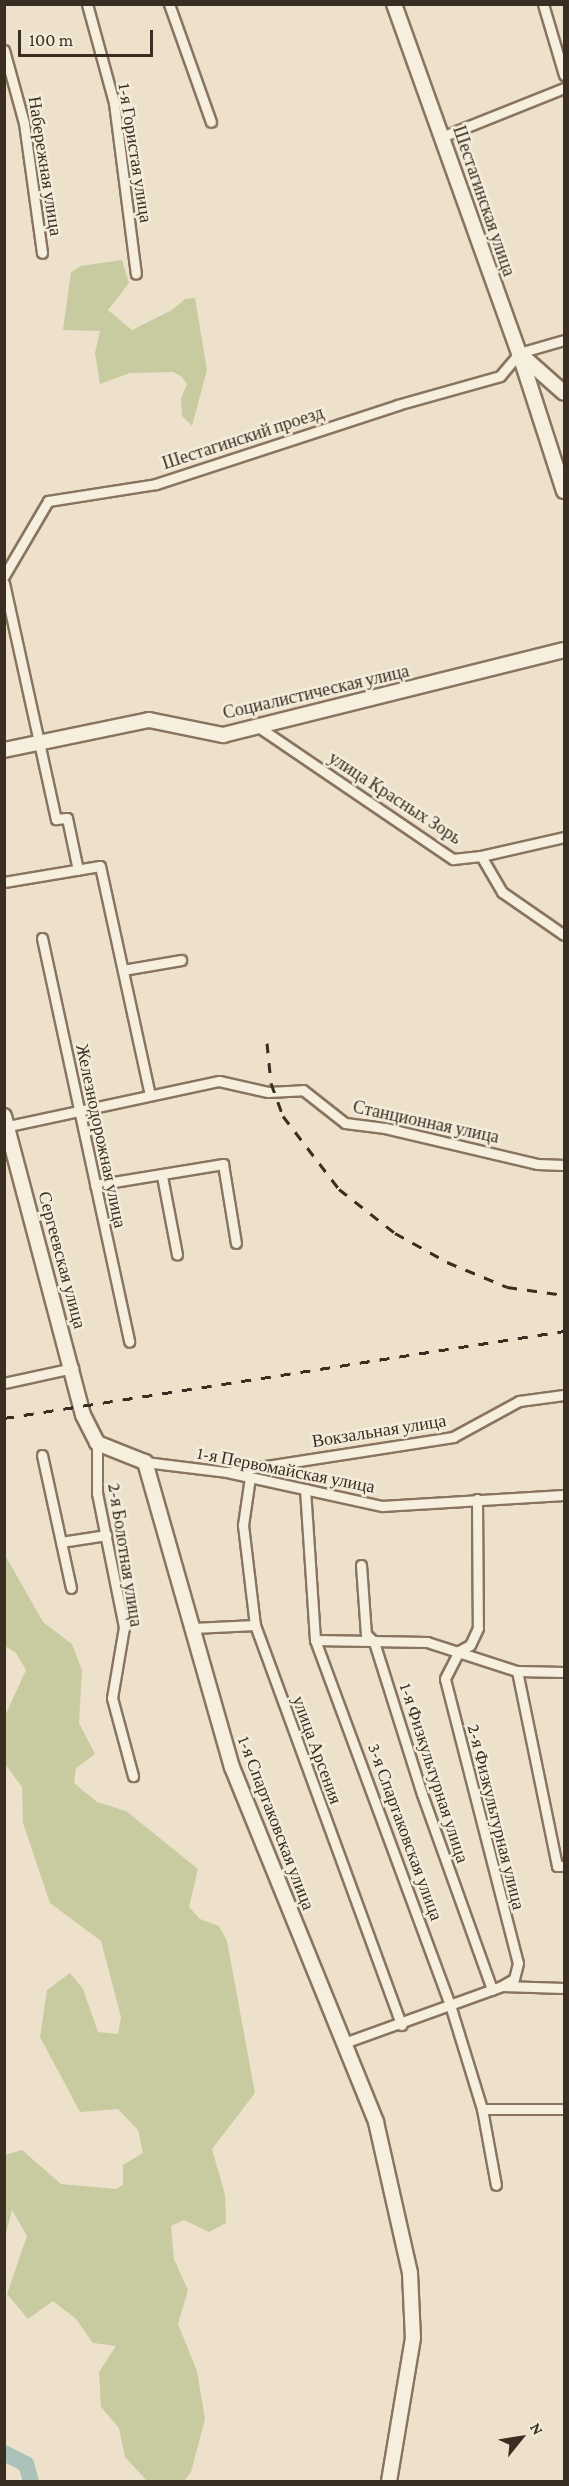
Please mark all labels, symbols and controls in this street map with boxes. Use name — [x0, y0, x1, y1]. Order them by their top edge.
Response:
scale bar — [21, 18, 156, 56]
text: 100 m — [29, 30, 73, 50]
street label: 1-я Гористая улица — [113, 82, 157, 224]
street label: Набережная улица — [23, 95, 67, 237]
street label: Шестагинская улица — [448, 123, 520, 279]
street label: Шестагинский проезд — [159, 402, 327, 474]
street label: Социалистическая улица — [221, 660, 411, 724]
street label: улица Красных Зорь — [324, 747, 466, 849]
street label: Железнодорожная улица — [71, 1042, 131, 1230]
street label: Станционная улица — [351, 1096, 501, 1148]
street label: Сергеевская улица — [33, 1189, 91, 1331]
street label: Вокзальная улица — [310, 1410, 448, 1452]
street label: 1-я Первомайская улица — [195, 1442, 377, 1498]
street label: 2-я Болотная улица — [103, 1482, 147, 1628]
street label: 1-я Физкультурная улица — [395, 1680, 473, 1866]
street label: улица Арсения — [287, 1693, 347, 1807]
street label: 2-я Физкультурная улица — [463, 1722, 529, 1912]
street label: 1-я Спартаковская улица — [233, 1733, 319, 1913]
street label: 3-я Спартаковская улица — [363, 1740, 447, 1924]
north arrow — [491, 2408, 551, 2468]
text: N — [527, 2420, 547, 2438]

